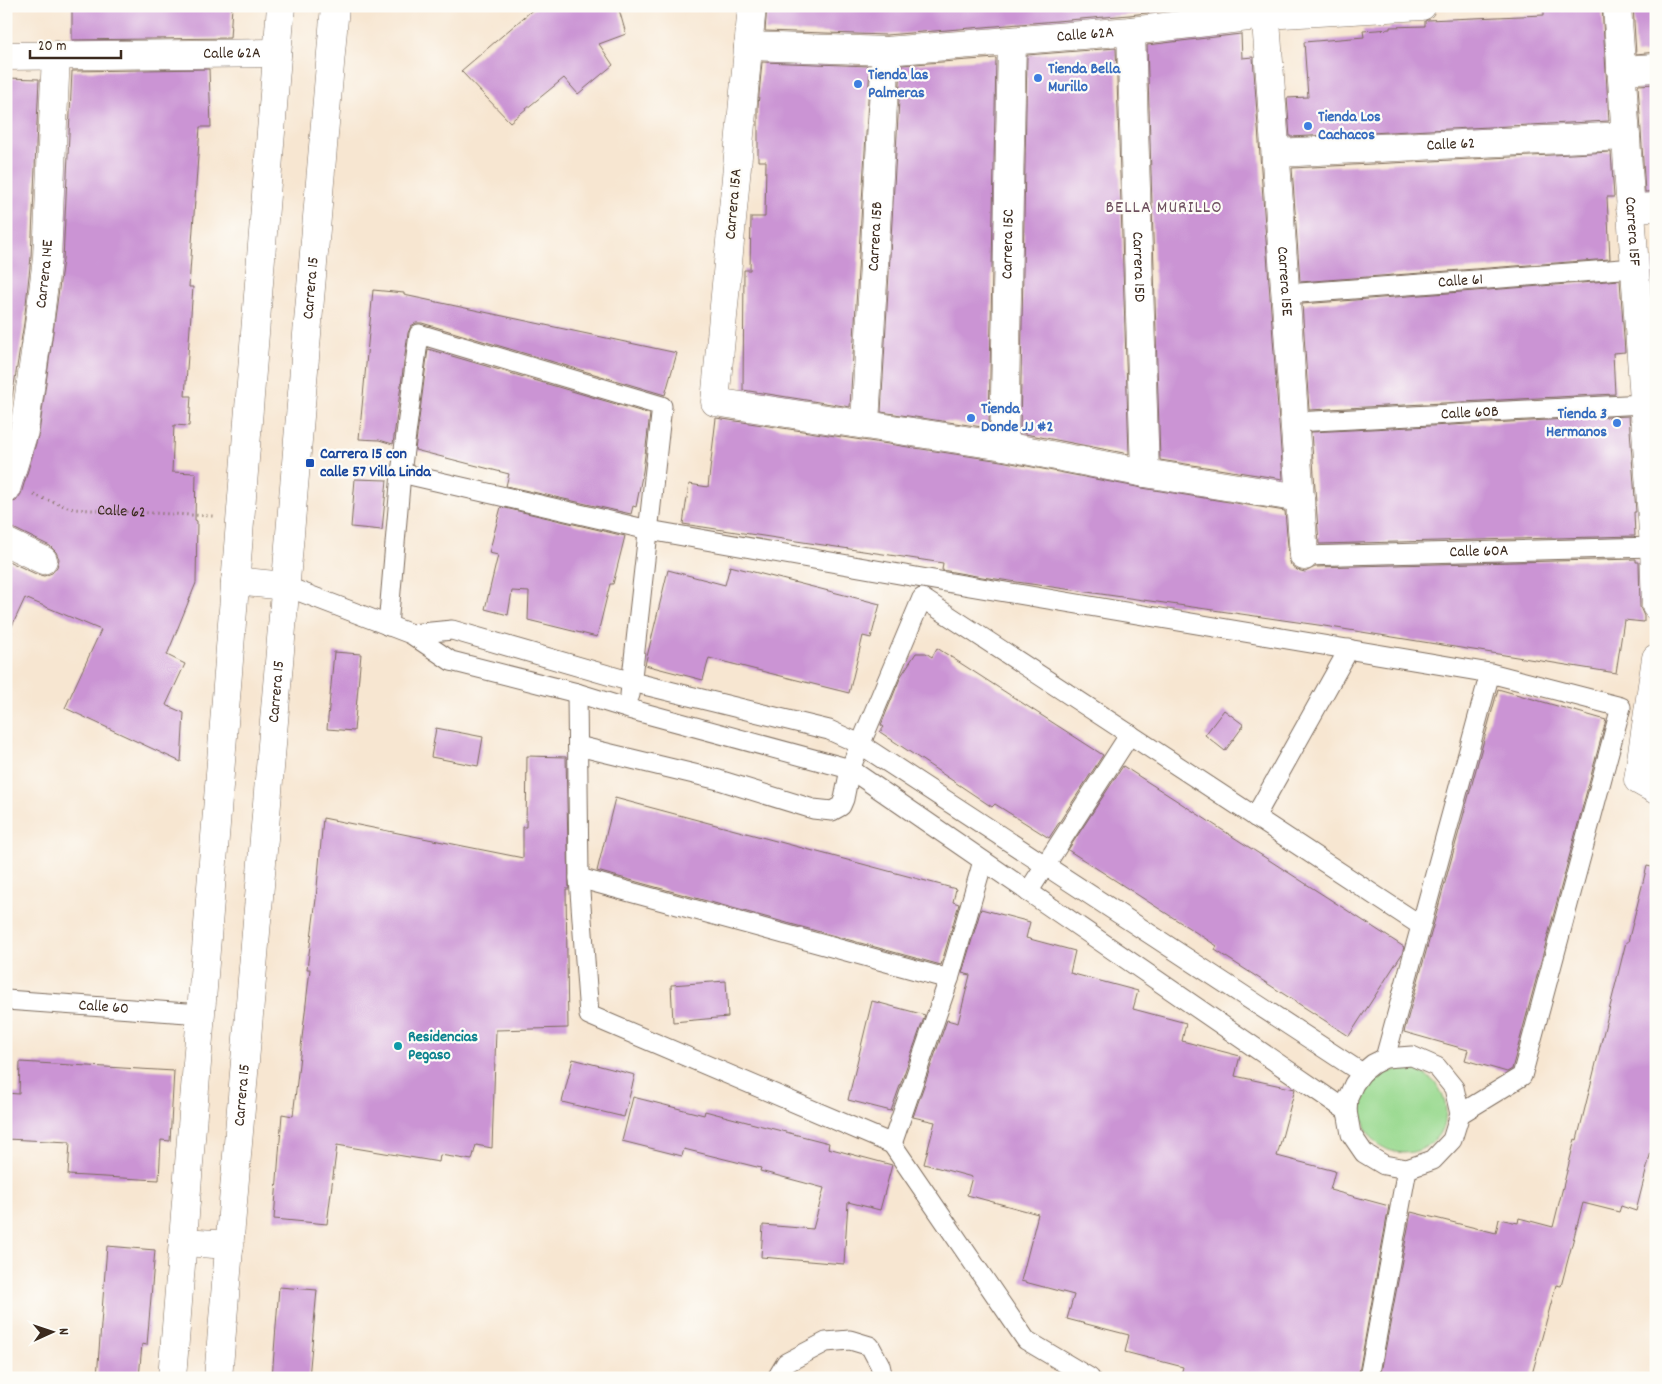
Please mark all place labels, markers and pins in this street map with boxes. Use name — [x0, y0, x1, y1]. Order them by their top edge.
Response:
place label: Tienda Bella Murillo — [1048, 58, 1122, 99]
place label: Tienda las Palmeras — [868, 64, 929, 105]
marker: Tienda Bella Murillo — [1032, 72, 1044, 84]
marker: Tienda las Palmeras — [852, 78, 864, 90]
place label: Tienda Los Cachacos — [1318, 106, 1381, 147]
marker: Tienda Los Cachacos — [1302, 120, 1314, 132]
place label: Tienda Donde JJ #2 — [981, 398, 1053, 439]
place label: Tienda 3 Hermanos — [1546, 403, 1607, 444]
marker: Tienda Donde JJ #2 — [965, 412, 977, 424]
marker: Tienda 3 Hermanos — [1611, 417, 1623, 429]
place label: Carrera 15 con calle 57 Villa Linda — [320, 443, 432, 484]
marker: Carrera 15 con calle 57 Villa Linda — [304, 457, 316, 469]
place label: Residencias Pegaso — [408, 1026, 478, 1067]
marker: Residencias Pegaso — [392, 1040, 404, 1052]

